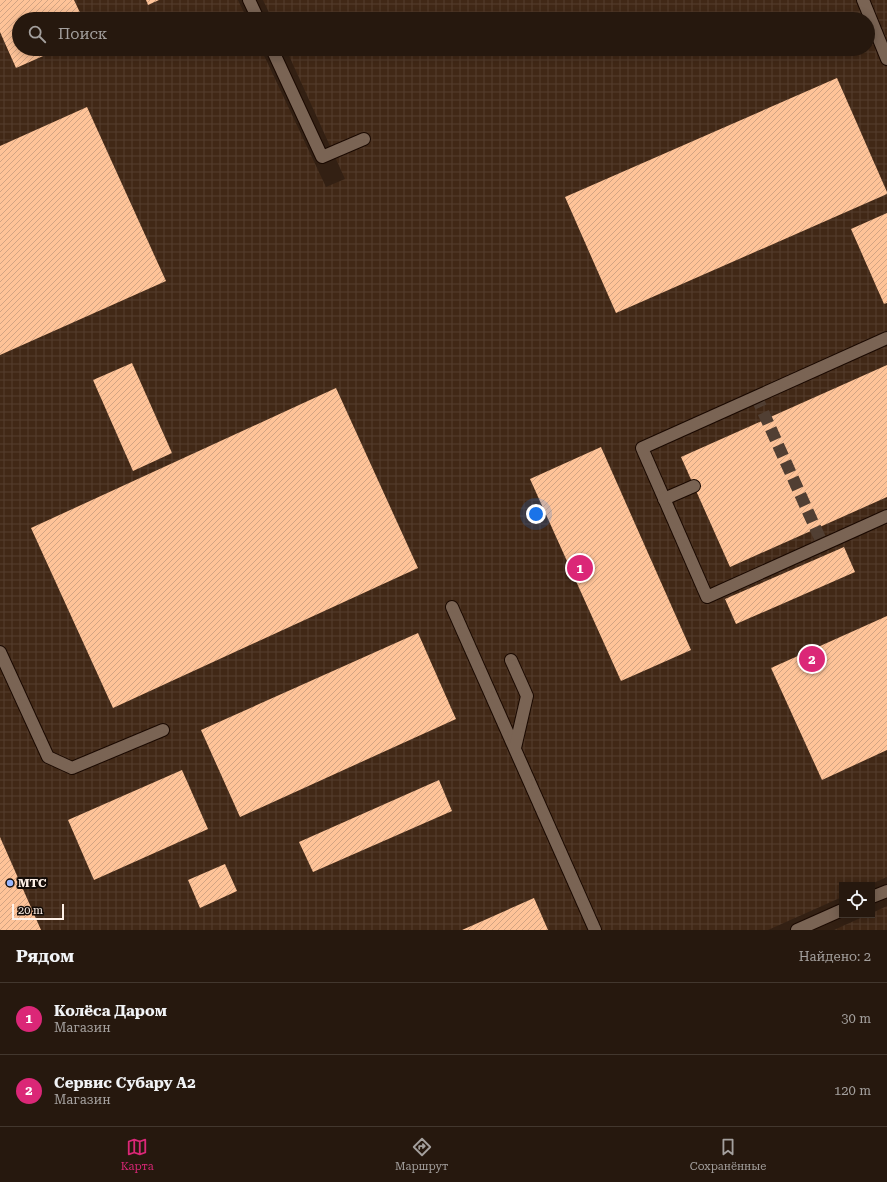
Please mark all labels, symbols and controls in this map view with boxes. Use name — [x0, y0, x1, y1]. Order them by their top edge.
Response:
search box — [12, 12, 875, 56]
icon: search — [26, 23, 48, 45]
text: Поиск — [58, 25, 107, 43]
your location — [526, 504, 546, 524]
pin: 1 — [567, 553, 593, 583]
pin: 2 — [799, 644, 825, 674]
place label: МТС — [18, 876, 47, 890]
marker: МТС — [5, 878, 15, 888]
map controls — [839, 882, 875, 918]
button: locate — [839, 882, 875, 918]
scale bar — [12, 902, 64, 921]
text: 20 m — [18, 904, 43, 917]
text: Рядом — [16, 946, 74, 966]
text: Найдено: 2 — [799, 949, 871, 964]
text: Колёса Даром — [54, 1002, 167, 1020]
text: 1 — [25, 1011, 33, 1026]
text: 30 m — [841, 1011, 871, 1026]
text: Магазин — [54, 1020, 111, 1035]
text: Сервис Субару А2 — [54, 1074, 196, 1092]
text: 2 — [25, 1083, 33, 1098]
text: 120 m — [834, 1083, 871, 1098]
text: Магазин — [54, 1092, 111, 1107]
tab: Карта — [121, 1136, 154, 1173]
tab: Маршрут — [395, 1136, 448, 1173]
tab: Сохранённые — [690, 1136, 766, 1173]

